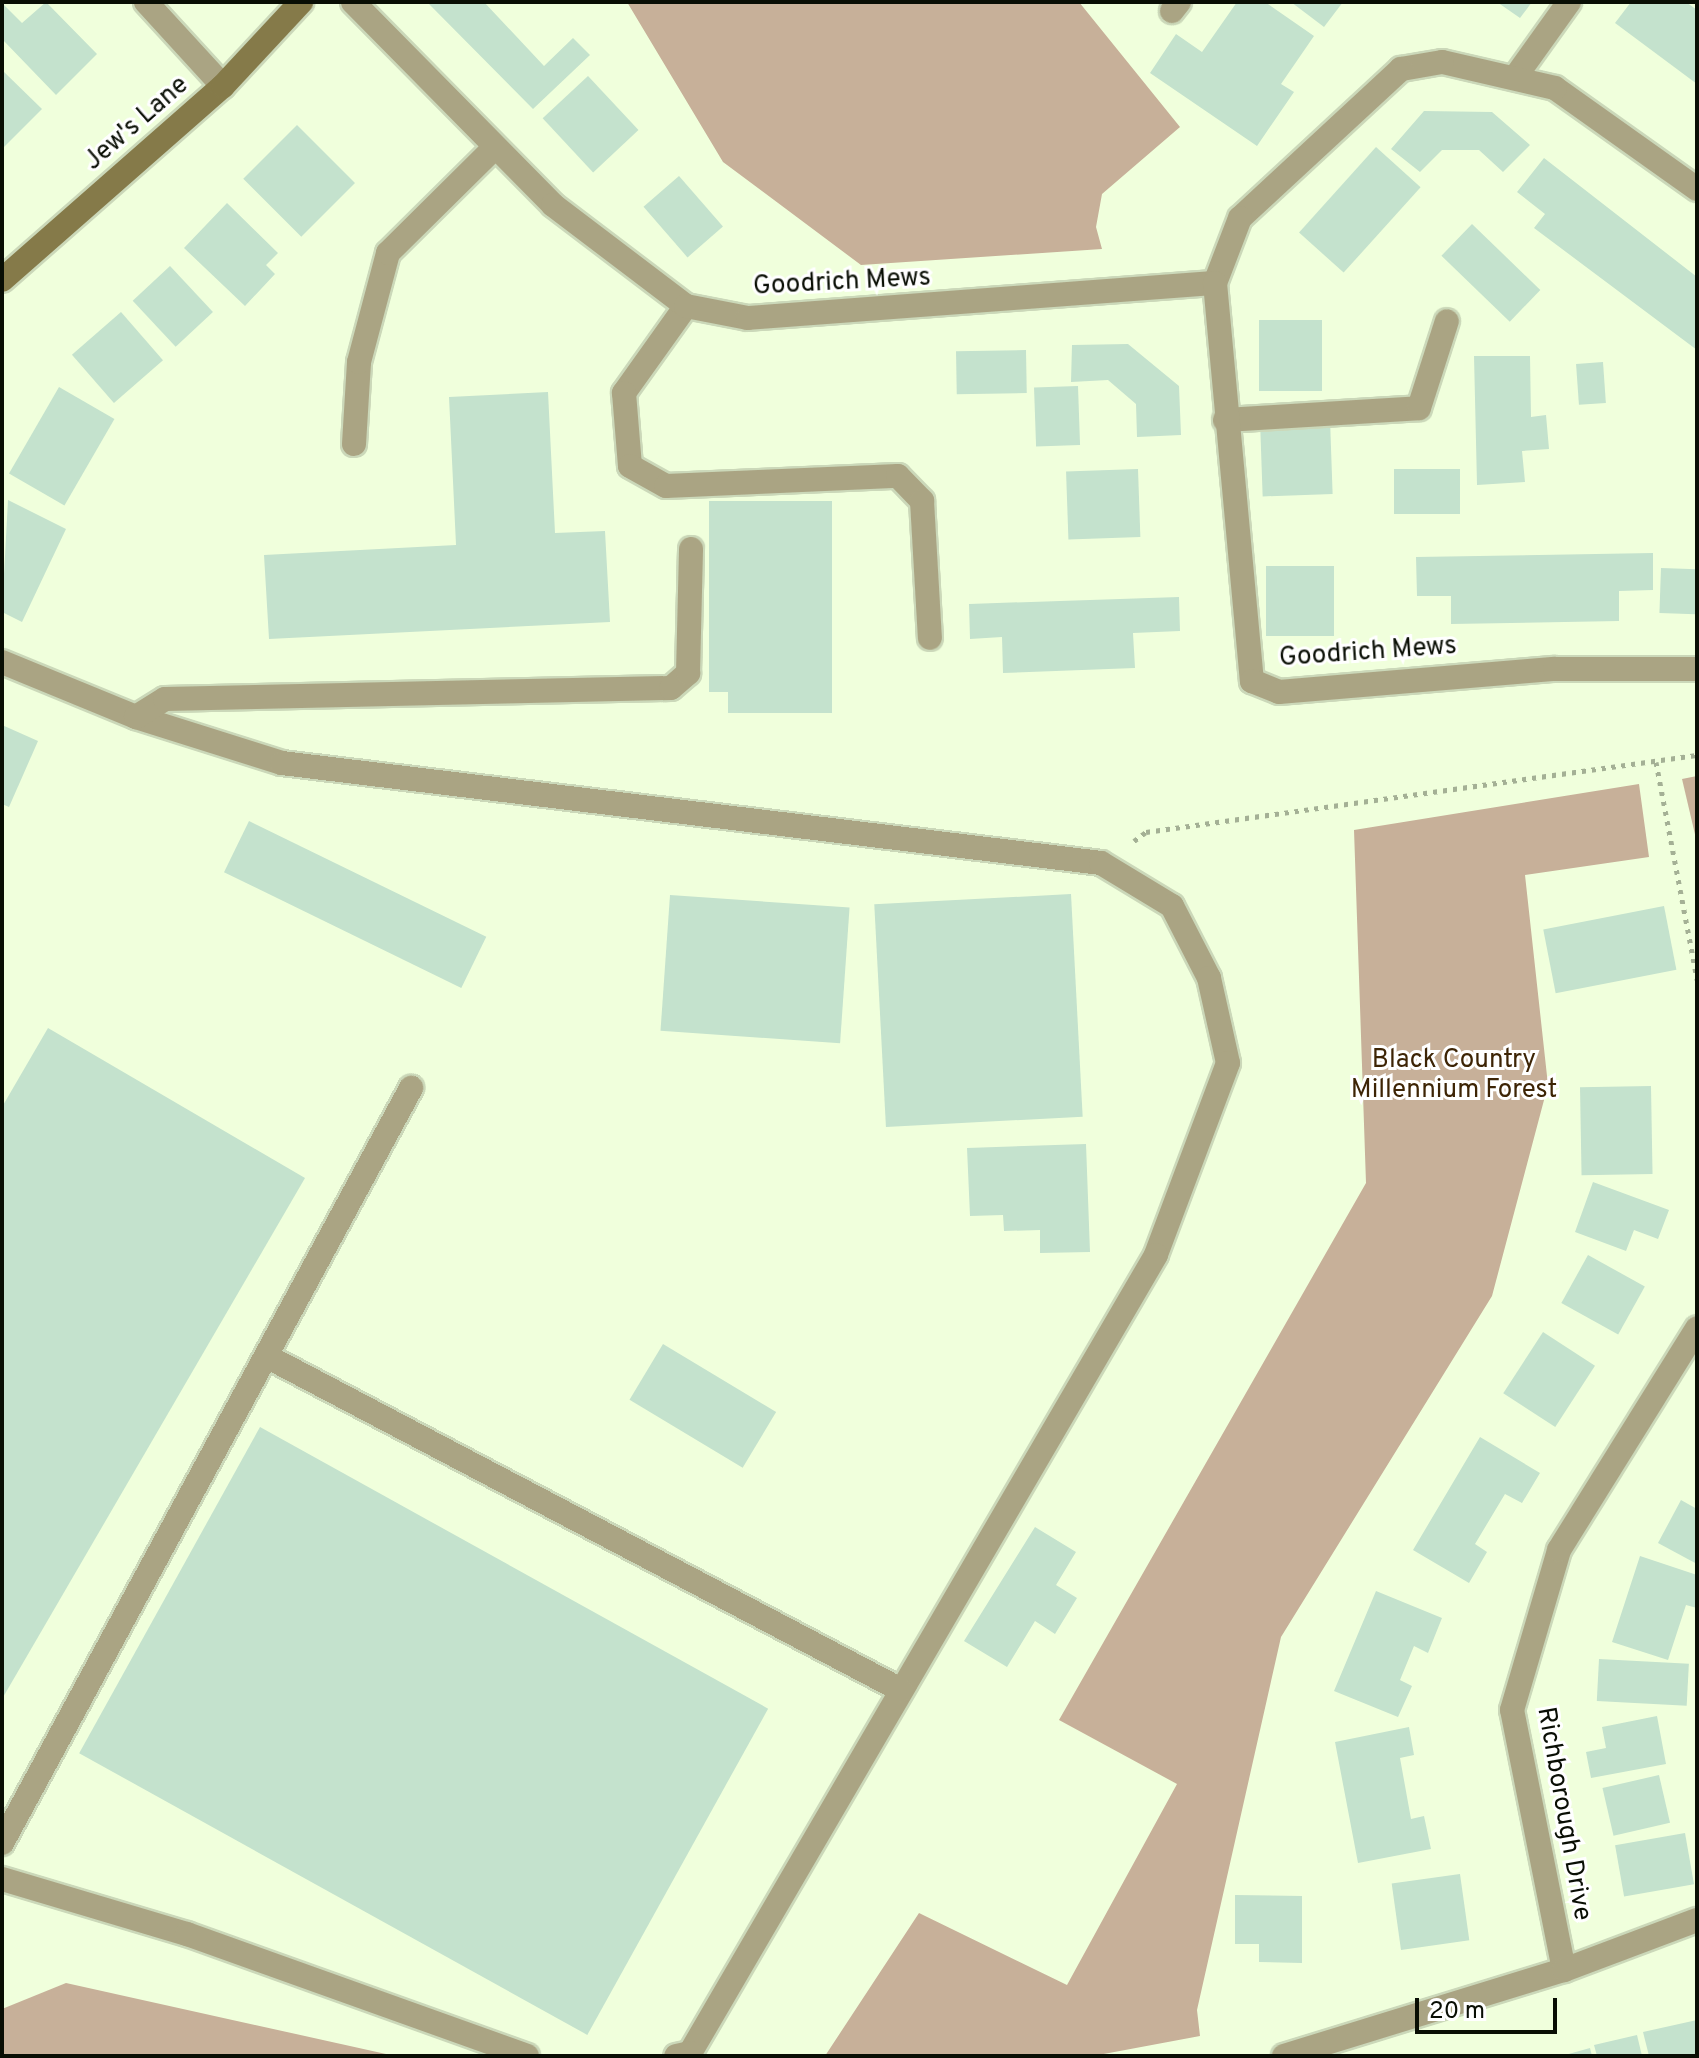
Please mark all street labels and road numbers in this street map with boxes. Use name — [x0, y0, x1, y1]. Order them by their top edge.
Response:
street label: Jew's Lane — [78, 70, 196, 178]
street label: Goodrich Mews — [752, 263, 932, 303]
street label: Goodrich Mews — [1278, 631, 1458, 675]
street label: Richborough Drive — [1529, 1705, 1597, 1923]

